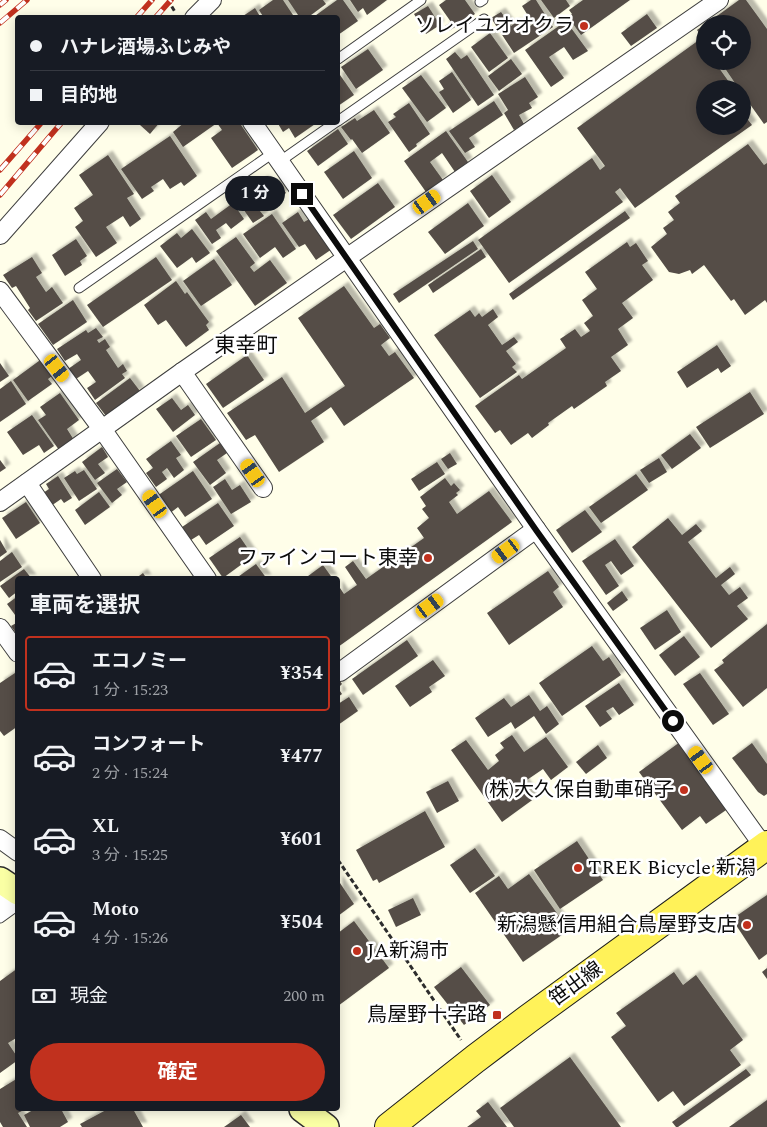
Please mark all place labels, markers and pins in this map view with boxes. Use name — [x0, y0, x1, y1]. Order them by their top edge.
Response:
place label: ソレイユオオクラ — [415, 11, 574, 41]
marker: ソレイユオオクラ — [578, 20, 590, 32]
place label: ファインコート東幸 — [238, 543, 418, 573]
marker: ファインコート東幸 — [422, 552, 434, 564]
place label: (株)大久保自動車硝子 — [484, 775, 674, 805]
marker: (株)大久保自動車硝子 — [678, 784, 690, 796]
place label: TREK Bicycle 新潟 — [588, 853, 756, 883]
marker: TREK Bicycle 新潟 — [572, 862, 584, 874]
place label: 新潟懸信用組合鳥屋野支店 — [497, 910, 737, 940]
marker: 新潟懸信用組合鳥屋野支店 — [741, 919, 753, 931]
place label: JA新潟市 — [367, 936, 449, 966]
marker: JA新潟市 — [351, 945, 363, 957]
place label: 鳥屋野十字路 — [367, 1000, 487, 1030]
marker: 鳥屋野十字路 — [491, 1009, 503, 1021]

